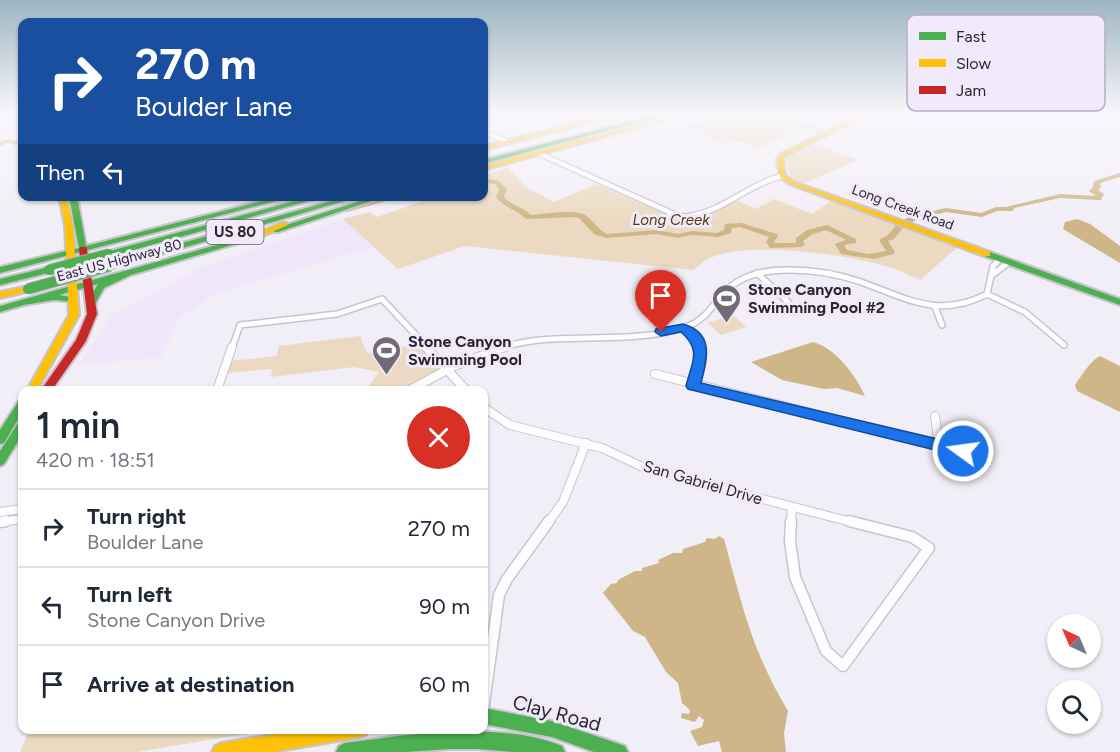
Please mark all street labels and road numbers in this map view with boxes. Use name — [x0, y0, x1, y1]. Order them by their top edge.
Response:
street label: Long Creek Road — [849, 181, 956, 234]
road number: US 80 — [206, 220, 264, 244]
street label: East US Highway 80 — [55, 236, 183, 285]
street label: San Gabriel Drive — [641, 456, 765, 509]
street label: Clay Road — [510, 690, 604, 736]

